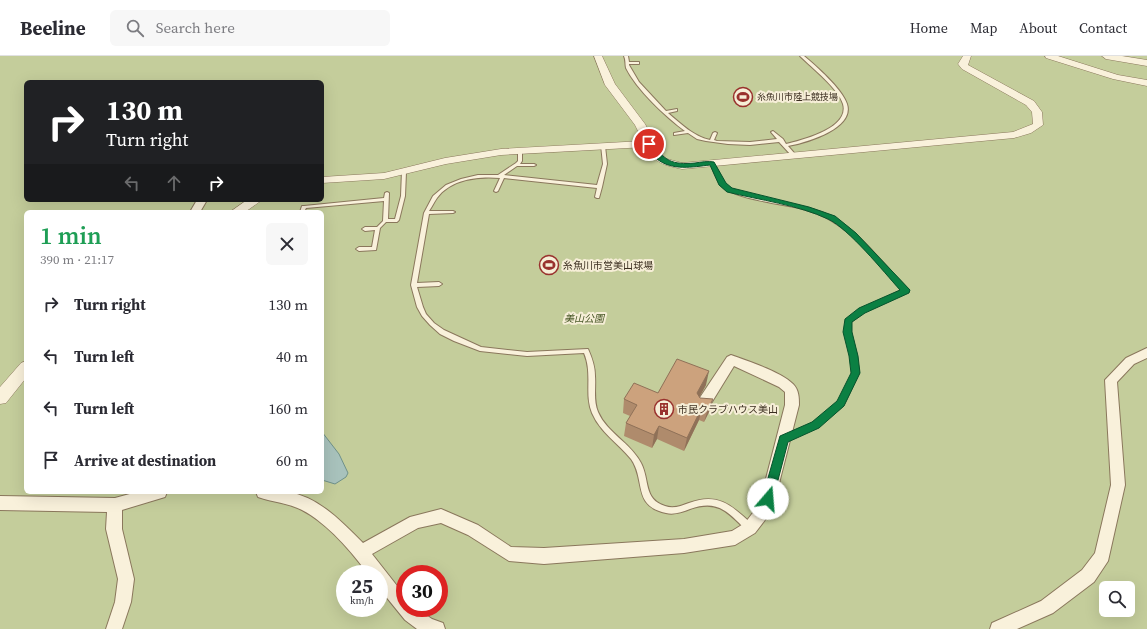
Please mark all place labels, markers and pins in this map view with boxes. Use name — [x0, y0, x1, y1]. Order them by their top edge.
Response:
sports icon: 糸魚川市陸上競技場 — [732, 86, 754, 108]
place label: 糸魚川市陸上競技場 — [757, 91, 838, 103]
pin — [632, 127, 666, 161]
sports icon: 糸魚川市営美山球場 — [538, 254, 560, 276]
place label: 糸魚川市営美山球場 — [563, 259, 653, 272]
building icon: 市民クラブハウス美山 — [653, 398, 675, 420]
place label: 市民クラブハウス美山 — [678, 403, 778, 416]

